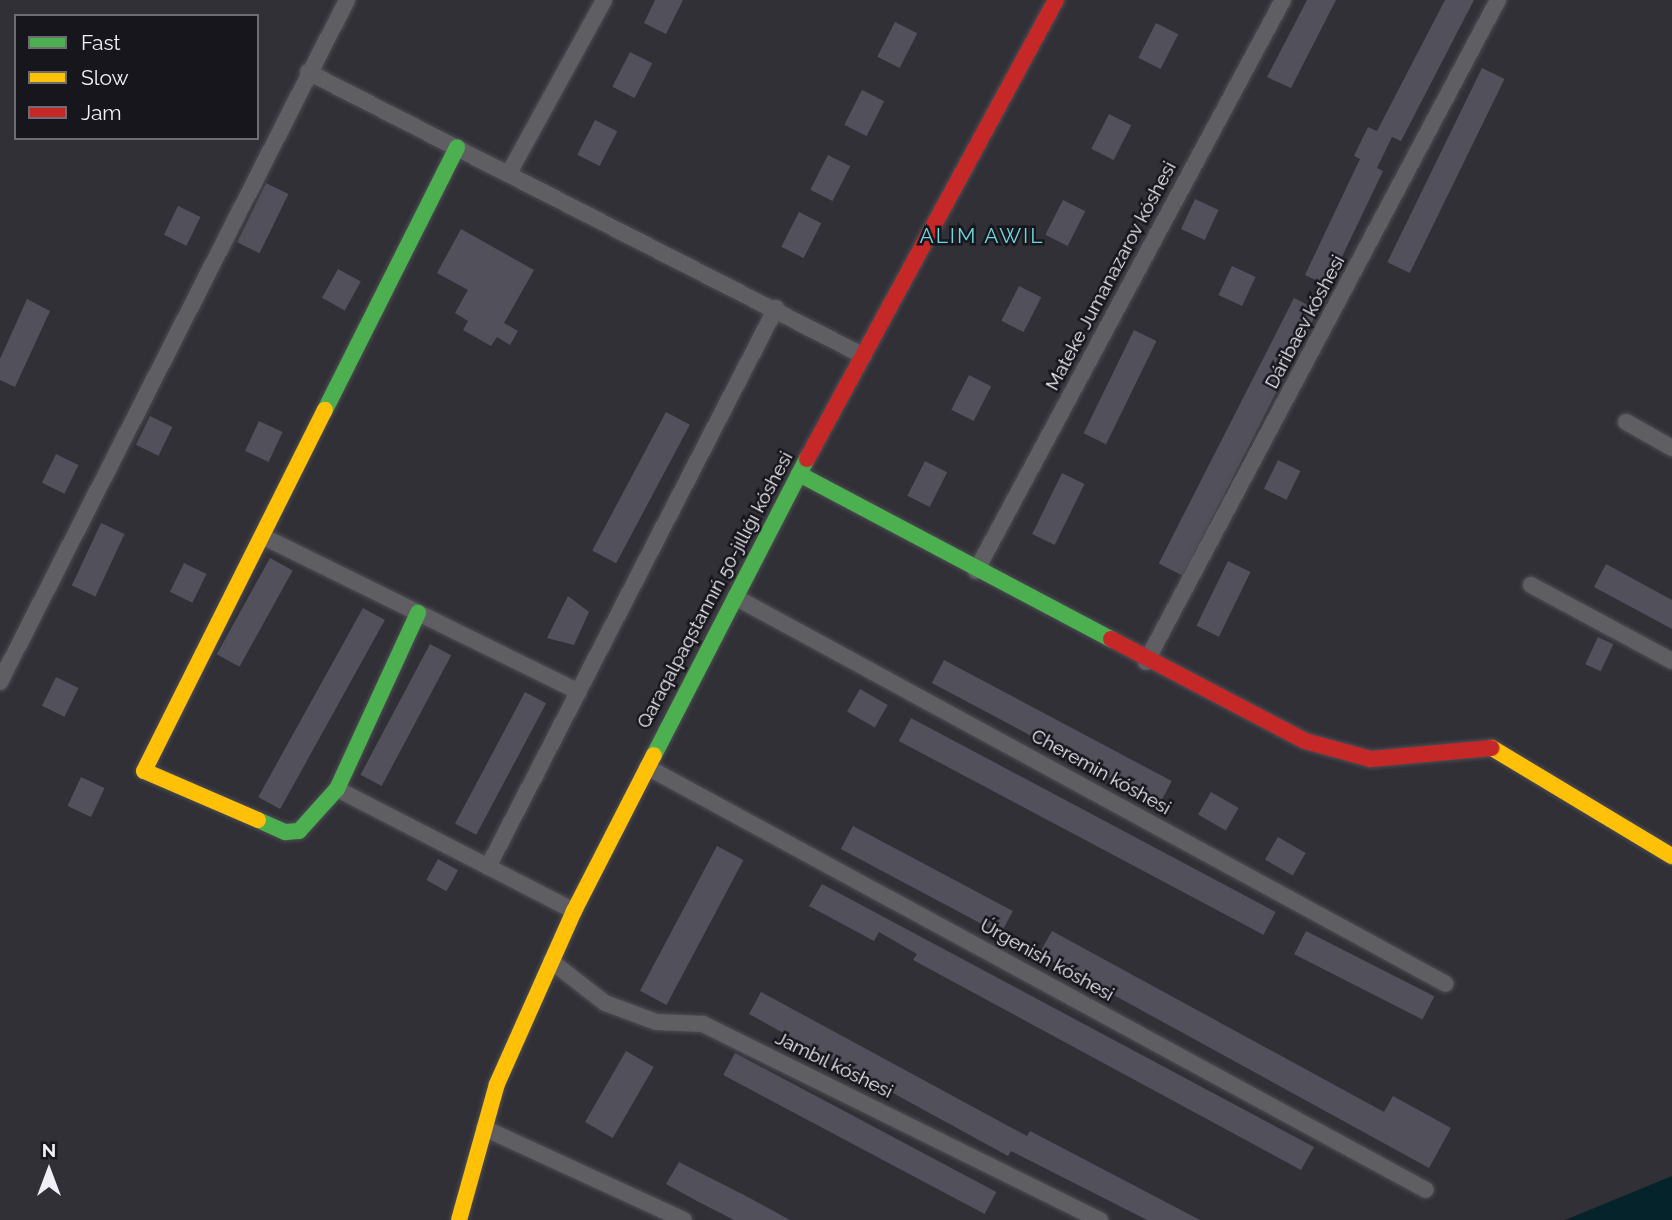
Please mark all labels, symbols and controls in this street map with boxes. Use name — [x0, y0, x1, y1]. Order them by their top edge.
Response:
legend — [14, 14, 259, 140]
text: Fast — [81, 30, 121, 55]
text: Slow — [81, 65, 129, 90]
text: Jam — [81, 100, 122, 125]
street label: Mateke Jumanazarov kóshesi — [1041, 157, 1181, 395]
district label: ALIM AWIL — [920, 223, 1044, 249]
street label: Dáribaev kóshesi — [1260, 251, 1350, 393]
street label: Qaraqalpaqstannıń 50-jıllıǵı kóshesi — [632, 448, 798, 732]
street label: Cheremin kóshesi — [1027, 724, 1175, 820]
street label: Úrgenish kóshesi — [976, 914, 1118, 1006]
street label: Jambıl kóshesi — [771, 1027, 897, 1103]
north arrow — [14, 1136, 84, 1206]
text: N — [42, 1139, 56, 1161]

